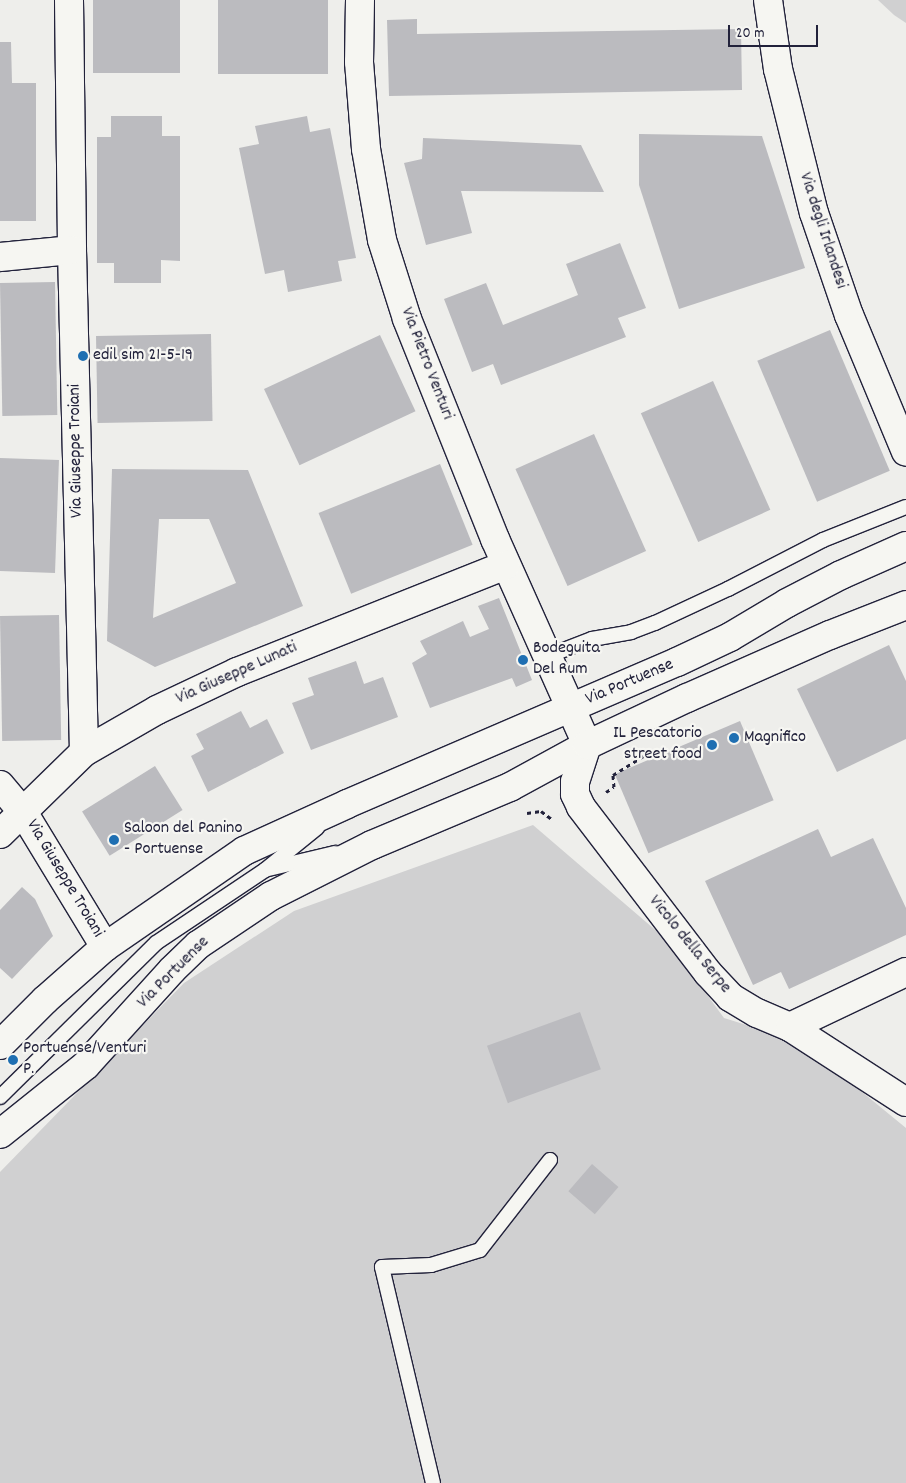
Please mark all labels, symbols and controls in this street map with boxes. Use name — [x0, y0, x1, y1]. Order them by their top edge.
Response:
scale bar — [731, 15, 821, 47]
text: 20 m — [736, 23, 764, 45]
street label: Via degli Irlandesi — [793, 170, 851, 292]
street label: Via Pietro Venturi — [395, 305, 457, 423]
place label: edil sim 21-5-19 — [93, 345, 193, 367]
marker: edil sim 21-5-19 — [77, 350, 89, 362]
street label: Via Giuseppe Troiani — [65, 384, 89, 518]
street label: Via Giuseppe Lunati — [173, 638, 301, 710]
place label: Bodeguita Del Rum — [533, 639, 600, 682]
marker: Bodeguita Del Rum — [517, 654, 529, 666]
street label: Via Portuense — [583, 655, 677, 711]
place label: IL Pescatorio street food — [613, 724, 702, 766]
place label: Magnifico — [744, 727, 806, 749]
marker: Magnifico — [728, 732, 740, 744]
marker: IL Pescatorio street food — [706, 739, 718, 751]
street label: Via Giuseppe Troiani — [20, 816, 108, 942]
place label: Saloon del Panino - Portuense — [124, 819, 242, 862]
marker: Saloon del Panino - Portuense — [108, 834, 120, 846]
street label: Vicolo della Serpe — [643, 892, 735, 998]
street label: Via Portuense — [133, 932, 215, 1014]
place label: Portuense/Venturi P. — [23, 1039, 146, 1082]
marker: Portuense/Venturi P. — [7, 1054, 19, 1066]

